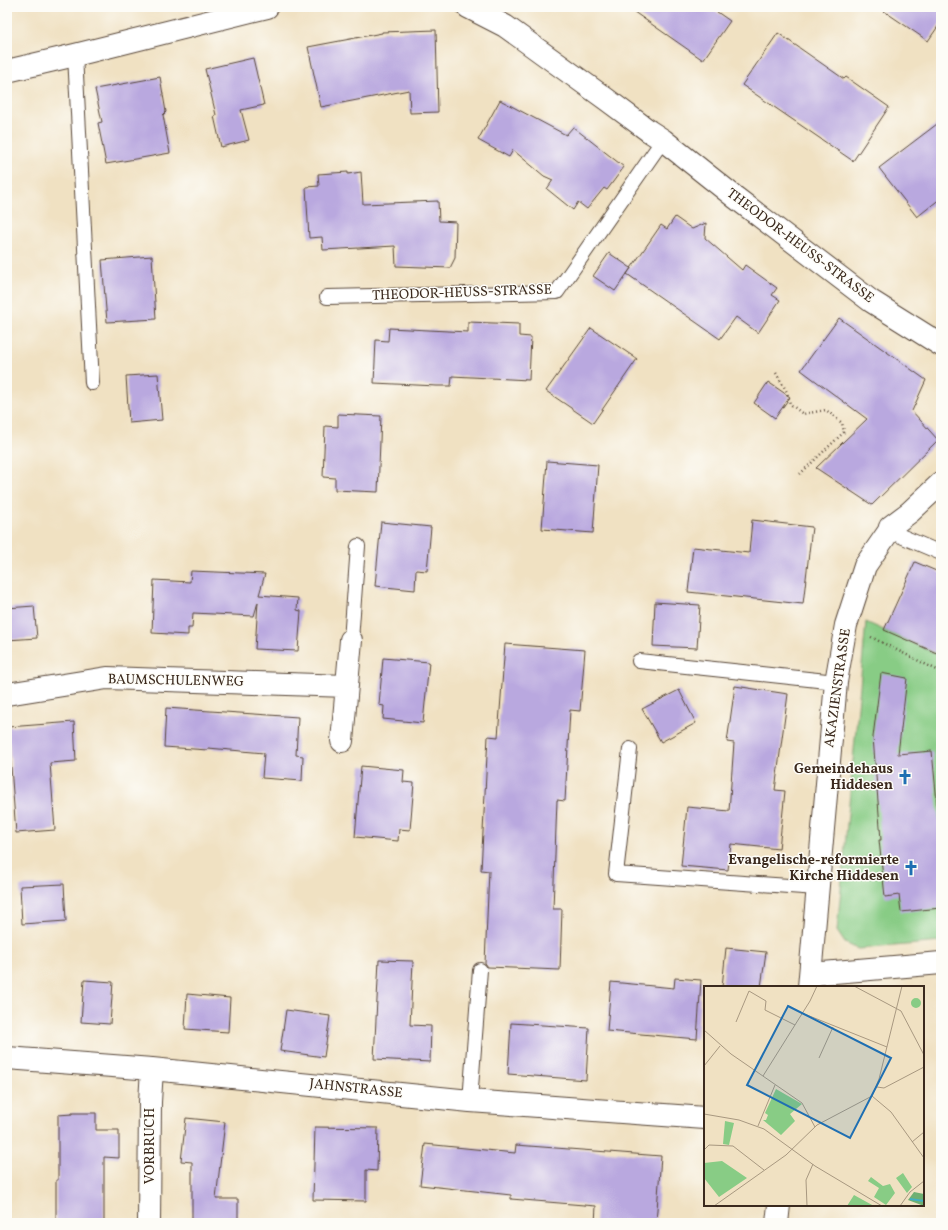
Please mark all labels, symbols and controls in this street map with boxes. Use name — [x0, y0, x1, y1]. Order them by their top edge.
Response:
street label: THEODOR-HEUSS-STRASSE — [722, 184, 878, 308]
street label: THEODOR-HEUSS-STRASSE — [372, 280, 552, 306]
street label: AKAZIENSTRASSE — [820, 627, 856, 749]
street label: BAUMSCHULENWEG — [108, 670, 244, 692]
place label: Gemeindehaus Hiddesen — [794, 760, 893, 795]
church icon: Gemeindehaus Hiddesen — [896, 768, 914, 786]
place label: Evangelische-reformierte Kirche Hiddesen — [728, 851, 899, 886]
church icon: Evangelische-reformierte Kirche Hiddesen — [902, 859, 920, 877]
inset map — [704, 986, 924, 1206]
street label: JAHNSTRASSE — [308, 1075, 404, 1103]
street label: VORBRUCH — [141, 1108, 160, 1184]

